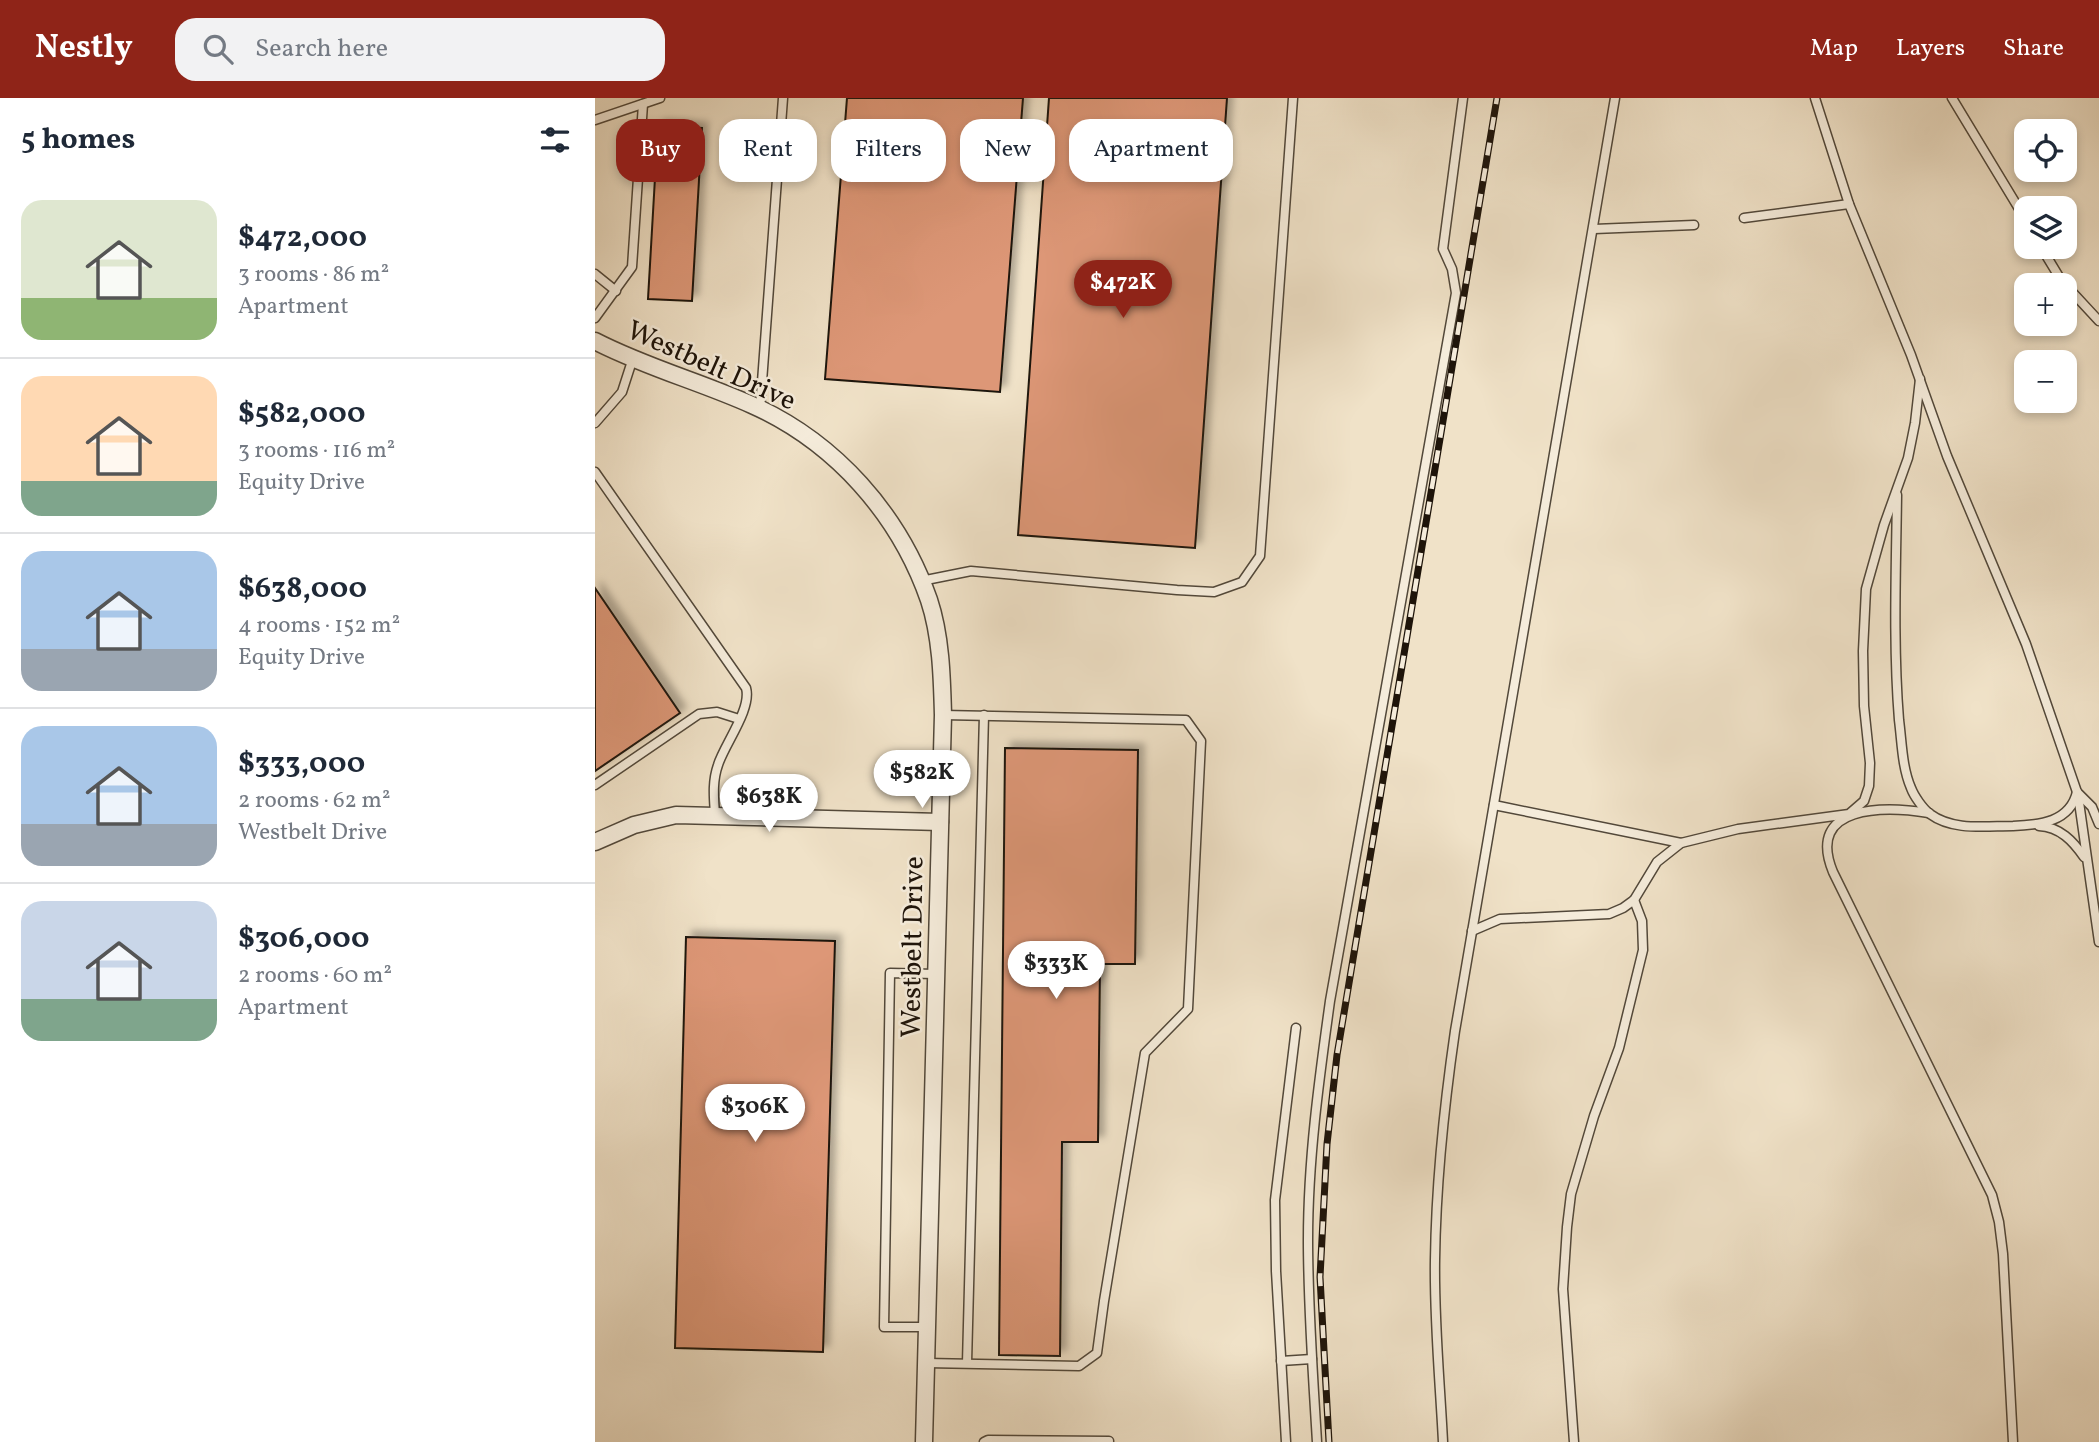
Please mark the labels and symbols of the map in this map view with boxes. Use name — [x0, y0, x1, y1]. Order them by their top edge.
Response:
pin: $472K — [1074, 260, 1172, 320]
street label: Westbelt Drive — [620, 312, 802, 421]
pin: $582K — [873, 750, 971, 810]
pin: $638K — [720, 774, 818, 834]
street label: Westbelt Drive — [892, 856, 935, 1038]
pin: $333K — [1007, 942, 1105, 1001]
pin: $306K — [706, 1084, 804, 1144]

